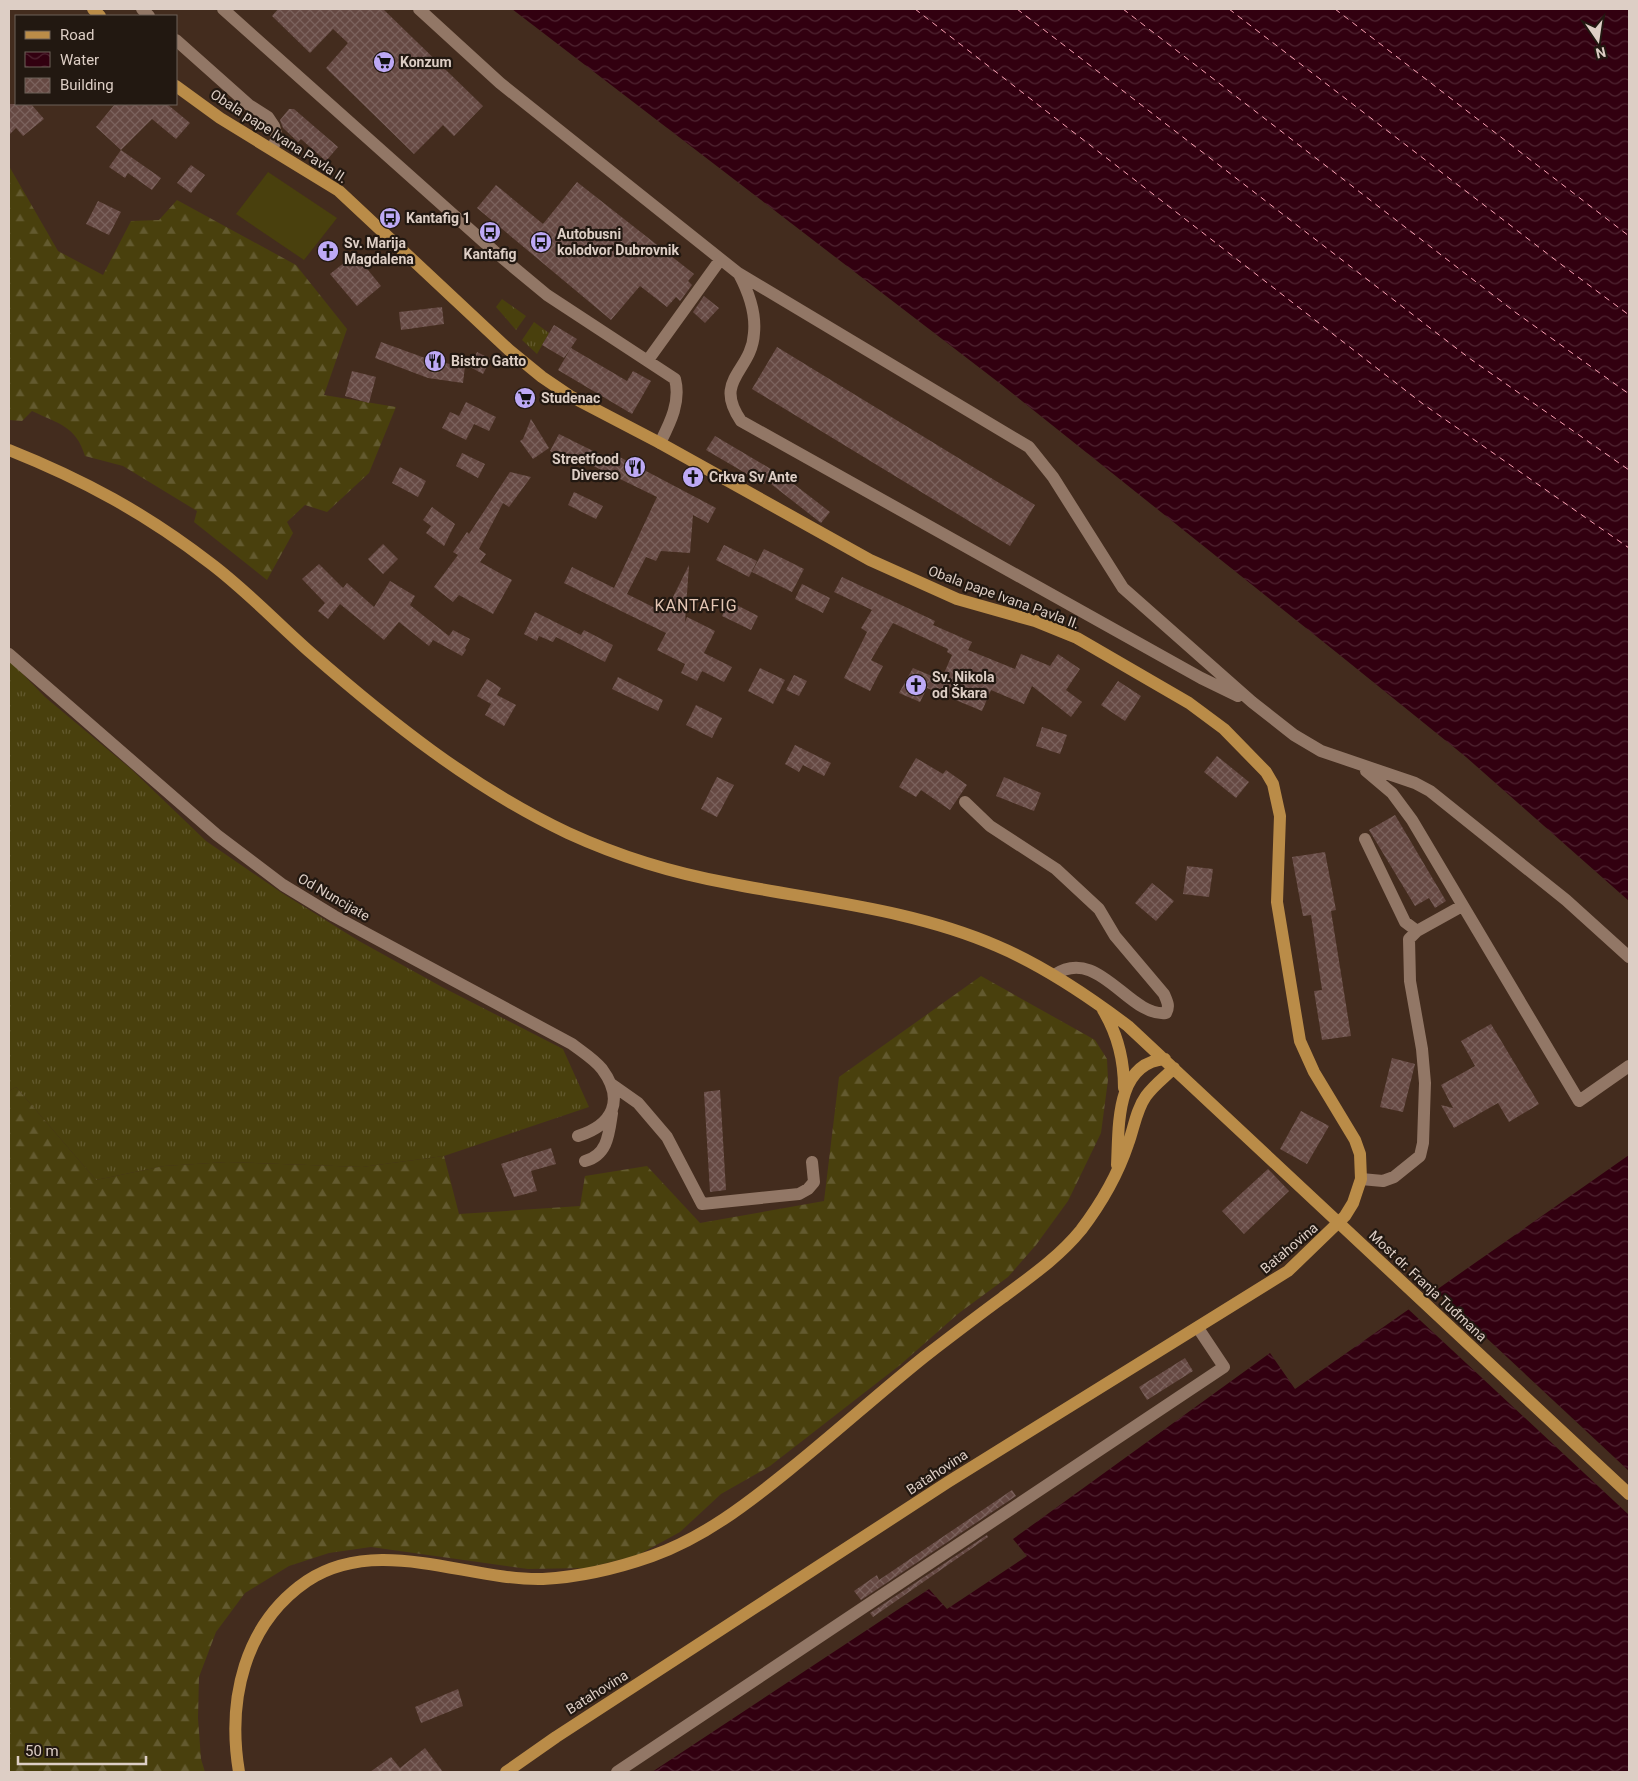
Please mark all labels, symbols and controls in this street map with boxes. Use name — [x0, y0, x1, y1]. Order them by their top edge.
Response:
legend — [15, 15, 178, 105]
north arrow — [1573, 15, 1623, 65]
text: Road — [60, 26, 94, 44]
text: N — [1594, 44, 1608, 62]
supermarket icon: Konzum — [372, 50, 396, 74]
text: Water — [60, 51, 99, 69]
place label: Konzum — [400, 54, 452, 70]
text: Building — [60, 76, 114, 94]
street label: Obala pape Ivana Pavla II. — [208, 86, 350, 186]
bus stop icon: Kantafig 1 — [378, 206, 402, 230]
place label: Kantafig 1 — [406, 210, 471, 226]
bus stop icon: Kantafig — [478, 220, 502, 244]
place label: Autobusni kolodvor Dubrovnik — [557, 226, 680, 258]
bus stop icon: Autobusni kolodvor Dubrovnik — [529, 230, 553, 254]
place label: Sv. Marija Magdalena — [344, 235, 414, 267]
church icon: Sv. Marija Magdalena — [316, 239, 340, 263]
place label: Kantafig — [463, 246, 517, 262]
restaurant icon: Bistro Gatto — [423, 349, 447, 373]
place label: Bistro Gatto — [451, 353, 526, 369]
supermarket icon: Studenac — [513, 386, 537, 410]
place label: Studenac — [541, 390, 600, 406]
place label: Streetfood Diverso — [552, 451, 619, 483]
restaurant icon: Streetfood Diverso — [623, 455, 647, 479]
church icon: Crkva Sv Ante — [681, 465, 705, 489]
place label: Crkva Sv Ante — [709, 469, 798, 485]
street label: Obala pape Ivana Pavla II. — [926, 562, 1082, 632]
district label: KANTAFIG — [654, 596, 738, 615]
place label: Sv. Nikola od Škara — [932, 669, 995, 701]
church icon: Sv. Nikola od Škara — [904, 673, 928, 697]
street label: Od Nuncijate — [295, 870, 373, 924]
street label: Batahovina — [1257, 1219, 1321, 1277]
street label: Most dr. Franja Tuđmana — [1366, 1227, 1490, 1345]
street label: Batahovina — [903, 1446, 971, 1498]
street label: Batahovina — [563, 1667, 631, 1717]
scale bar — [18, 1734, 145, 1766]
text: 50 m — [25, 1742, 59, 1760]

